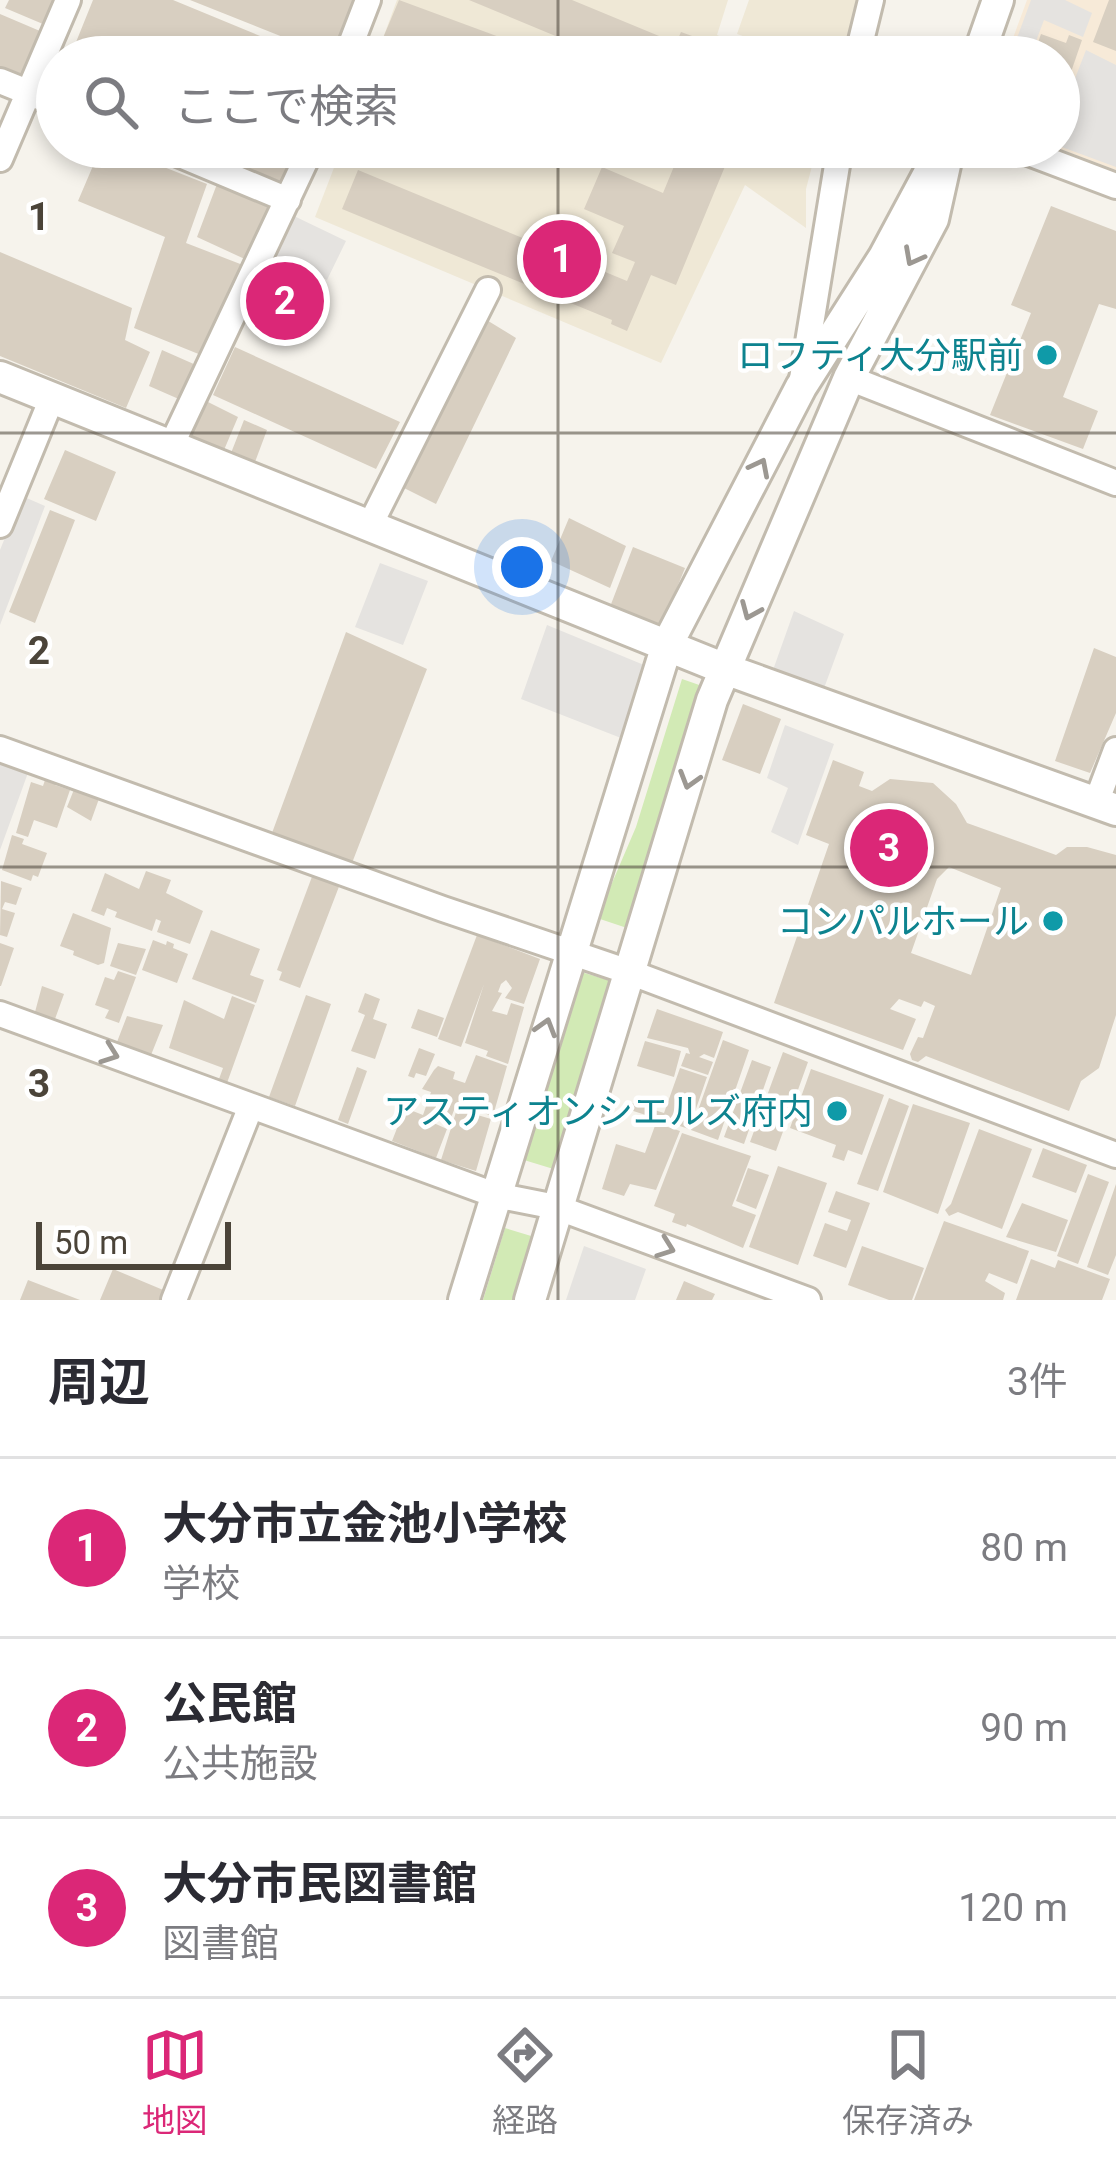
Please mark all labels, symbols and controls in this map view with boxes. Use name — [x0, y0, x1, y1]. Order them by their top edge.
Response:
search box — [36, 36, 1080, 168]
icon: search — [78, 69, 144, 135]
text: ここで検索 — [174, 80, 399, 133]
text: 1 — [28, 194, 50, 240]
pin: 1 — [523, 214, 601, 304]
one-way arrow — [904, 245, 927, 266]
pin: 2 — [246, 256, 324, 346]
place label: ロフティ大分駅前 — [737, 335, 1023, 377]
marker: ロフティ大分駅前 — [1034, 342, 1060, 368]
one-way arrow — [746, 458, 769, 479]
your location — [492, 537, 552, 597]
one-way arrow — [740, 599, 764, 620]
text: 2 — [28, 628, 50, 674]
one-way arrow — [678, 769, 703, 790]
pin: 3 — [850, 803, 928, 893]
place label: コンパルホール — [777, 901, 1029, 943]
marker: コンパルホール — [1040, 908, 1066, 934]
one-way arrow — [532, 1017, 557, 1038]
one-way arrow — [98, 1040, 119, 1064]
text: 3 — [28, 1061, 50, 1107]
place label: アスティオンシエルズ府内 — [383, 1091, 813, 1133]
marker: アスティオンシエルズ府内 — [824, 1098, 850, 1124]
scale bar — [36, 1216, 231, 1269]
text: 50 m — [54, 1223, 128, 1262]
one-way arrow — [654, 1233, 675, 1258]
text: 周辺 — [48, 1353, 150, 1412]
text: 3件 — [1007, 1359, 1068, 1405]
text: 大分市立金池小学校 — [162, 1497, 567, 1550]
text: 1 — [76, 1525, 98, 1571]
text: 80 m — [980, 1525, 1068, 1571]
text: 学校 — [162, 1561, 240, 1607]
text: 公民館 — [162, 1677, 297, 1730]
text: 2 — [76, 1705, 98, 1751]
text: 90 m — [980, 1705, 1068, 1751]
text: 公共施設 — [162, 1741, 318, 1787]
text: 大分市民図書館 — [162, 1857, 477, 1910]
text: 3 — [76, 1885, 98, 1931]
text: 120 m — [958, 1885, 1068, 1931]
text: 図書館 — [162, 1921, 279, 1967]
tab: 地図 — [142, 2022, 208, 2142]
tab: 経路 — [492, 2022, 558, 2142]
tab: 保存済み — [842, 2022, 974, 2142]

